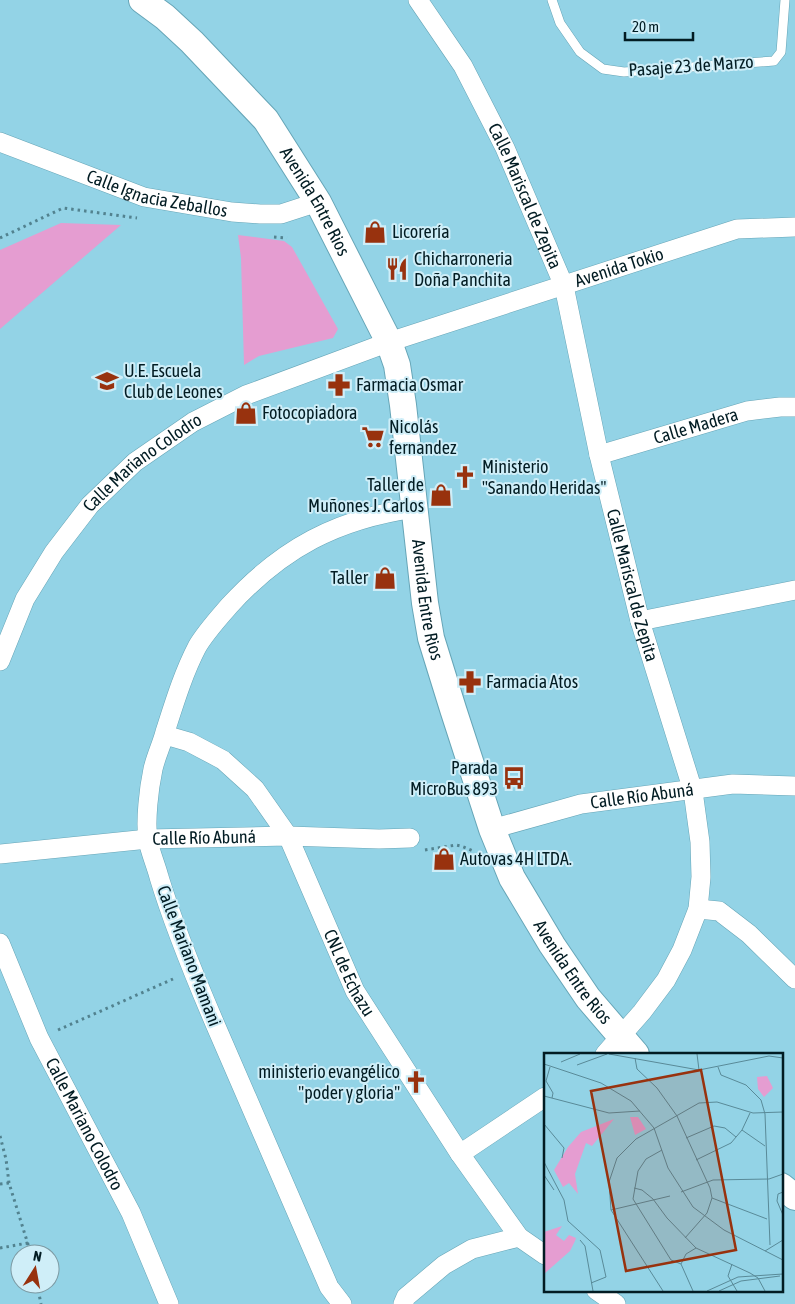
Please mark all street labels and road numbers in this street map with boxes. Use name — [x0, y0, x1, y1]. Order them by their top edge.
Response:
street label: Pasaje 23 de Marzo — [628, 51, 754, 80]
street label: Calle Mariscal de Zepita — [484, 119, 566, 272]
street label: Avenida Entre Rios — [276, 143, 355, 259]
street label: Calle Ignacia Zeballos — [84, 165, 229, 221]
street label: Avenida Tokio — [572, 243, 666, 291]
street label: Calle Madera — [651, 403, 740, 448]
street label: Calle Mariano Colodro — [78, 408, 205, 515]
street label: Calle Mariscal de Zepita — [603, 507, 663, 664]
street label: Avenida Entre Rios — [408, 538, 448, 662]
street label: Calle Río Abuná — [589, 778, 695, 813]
street label: Calle Río Abuná — [152, 826, 256, 849]
street label: Calle Mariano Mamani — [153, 882, 226, 1029]
street label: Avenida Entre Rios — [530, 916, 617, 1028]
street label: CNL de Echazu — [320, 926, 379, 1020]
street label: Calle Mariano Colodro — [41, 1054, 128, 1194]

